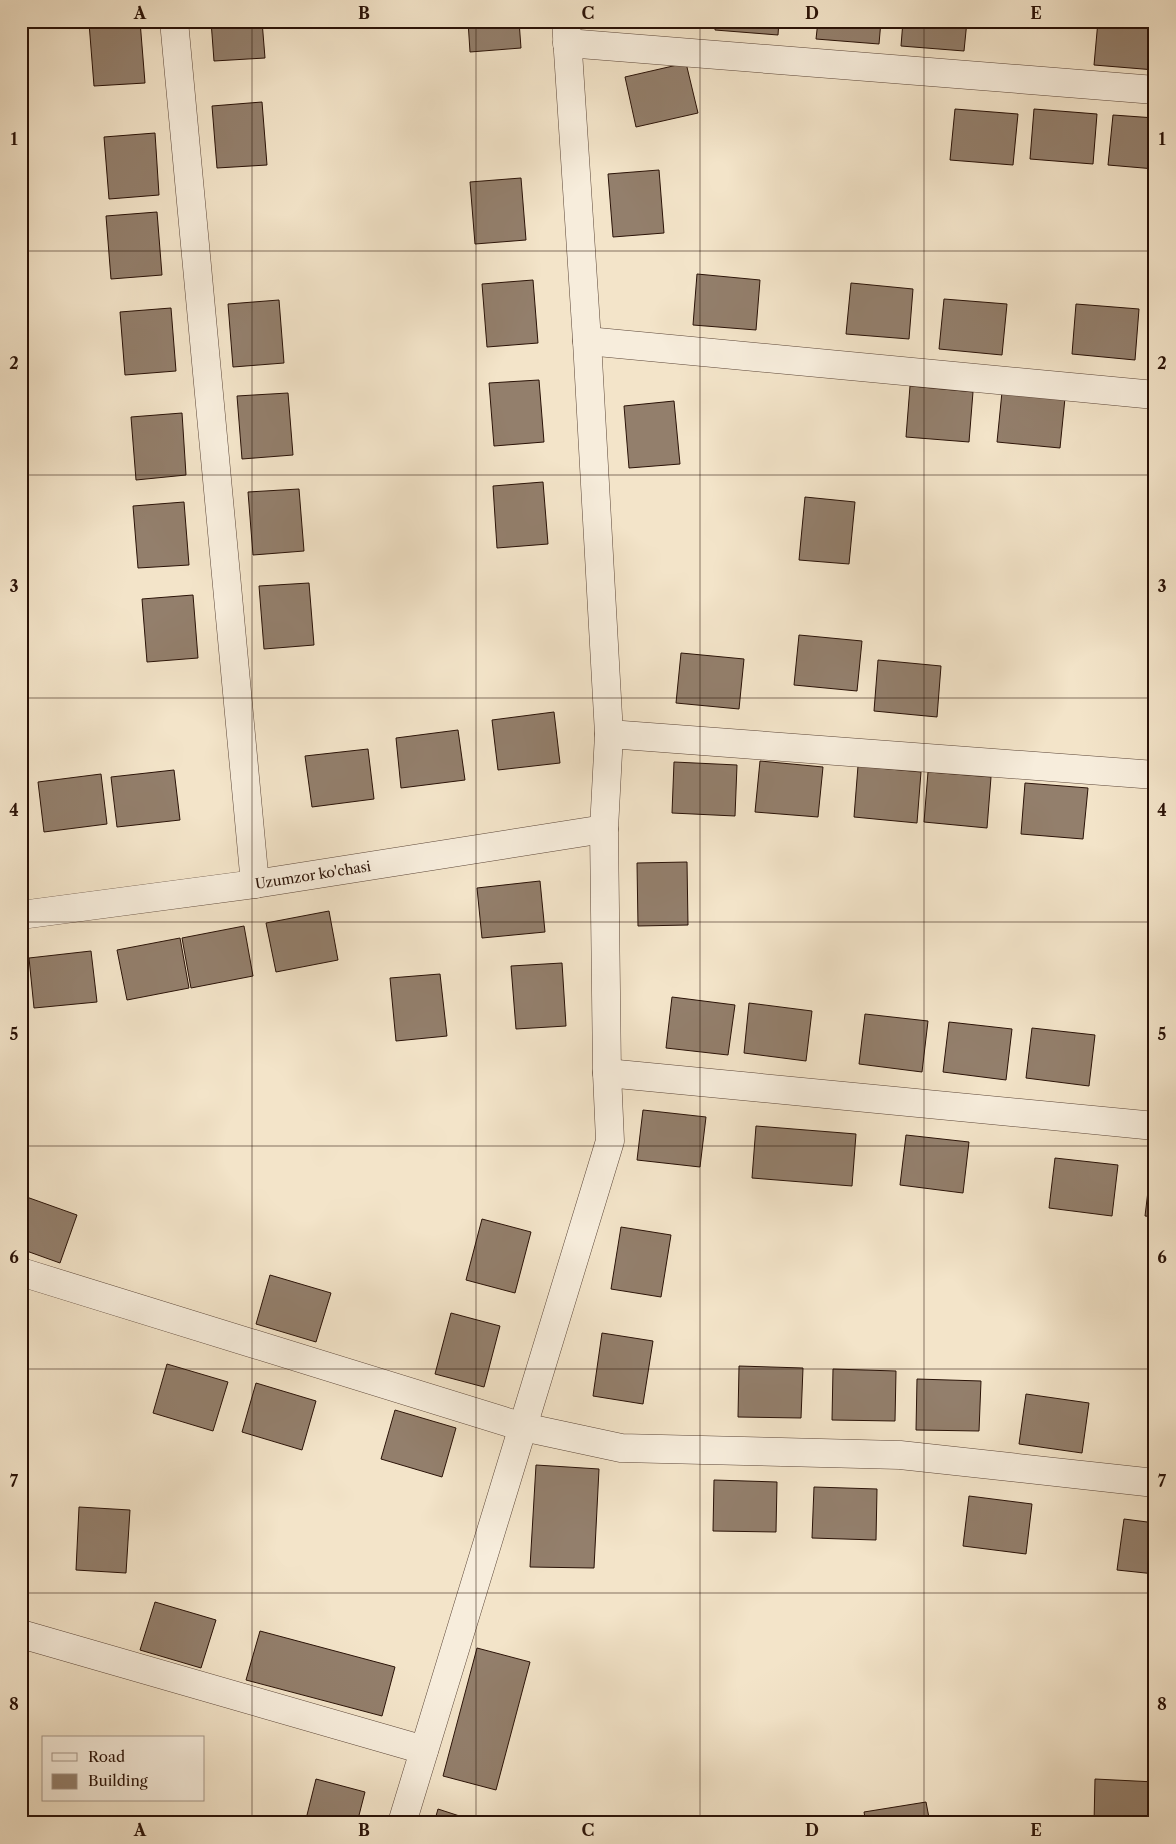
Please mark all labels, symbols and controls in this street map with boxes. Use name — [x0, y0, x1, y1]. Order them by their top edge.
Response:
text: A — [133, 3, 147, 23]
text: B — [358, 3, 370, 23]
text: C — [582, 3, 594, 23]
text: D — [805, 3, 819, 23]
text: E — [1030, 3, 1042, 23]
text: 1 — [10, 129, 18, 149]
text: 1 — [1158, 129, 1166, 149]
text: 2 — [9, 353, 19, 373]
text: 2 — [1157, 353, 1167, 373]
text: 3 — [9, 576, 19, 596]
text: 3 — [1157, 576, 1167, 596]
text: 4 — [9, 800, 19, 820]
text: 4 — [1157, 800, 1167, 820]
street label: Uzumzor ko'chasi — [254, 857, 372, 893]
text: 5 — [10, 1024, 19, 1044]
text: 5 — [1158, 1024, 1167, 1044]
text: 6 — [9, 1247, 19, 1267]
text: 6 — [1157, 1247, 1167, 1267]
text: 7 — [10, 1471, 19, 1491]
text: 7 — [1158, 1471, 1167, 1491]
text: 8 — [9, 1694, 19, 1714]
text: 8 — [1157, 1694, 1167, 1714]
legend — [42, 1736, 205, 1802]
text: Road — [88, 1747, 125, 1766]
text: Building — [88, 1771, 148, 1790]
text: A — [133, 1820, 147, 1840]
text: B — [358, 1820, 370, 1840]
text: C — [582, 1820, 594, 1840]
text: D — [805, 1820, 819, 1840]
text: E — [1030, 1820, 1042, 1840]

